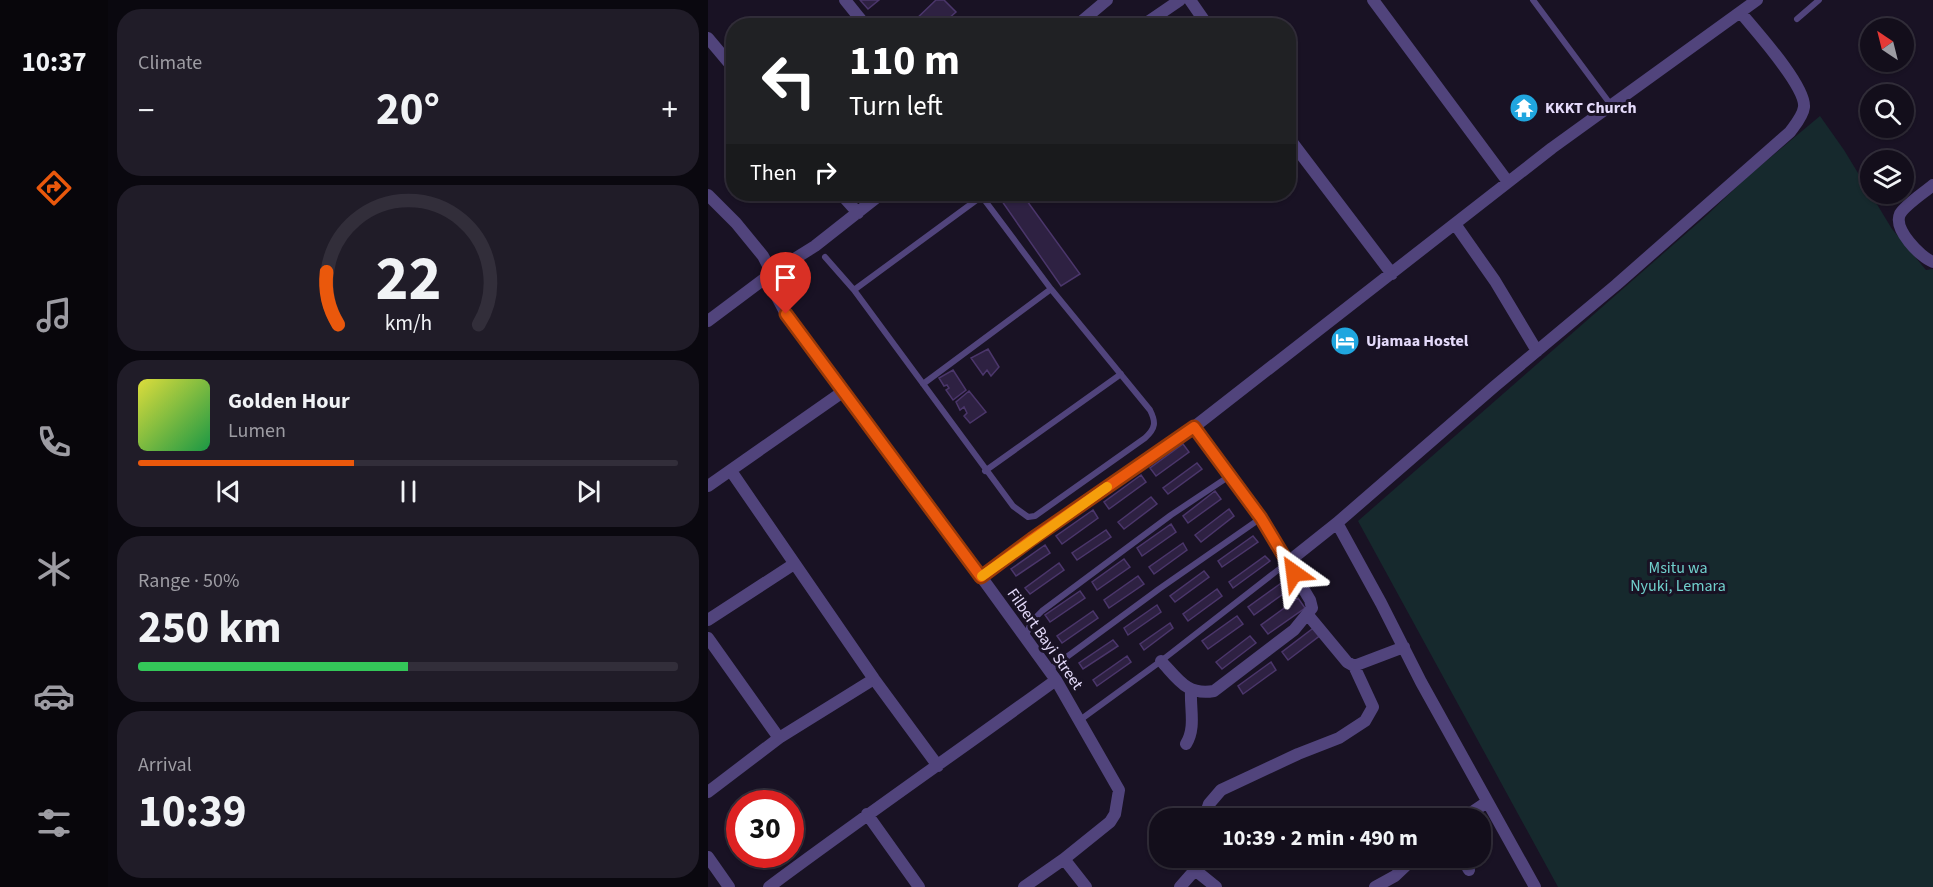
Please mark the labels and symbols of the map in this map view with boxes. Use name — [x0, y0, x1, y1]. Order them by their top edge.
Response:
north arrow — [1860, 18, 1914, 72]
temple icon: KKKT Church — [1508, 92, 1540, 124]
place label: KKKT Church — [1545, 97, 1637, 119]
pin — [760, 252, 811, 314]
hotel icon: Ujamaa Hostel — [1329, 325, 1361, 357]
place label: Ujamaa Hostel — [1366, 330, 1469, 352]
position arrow — [1262, 541, 1326, 605]
park label: Msitu wa Nyuki, Lemara — [1630, 557, 1726, 597]
street label: Filbert Bayi Street — [1002, 584, 1088, 695]
speed limit sign: 30 — [726, 790, 804, 868]

